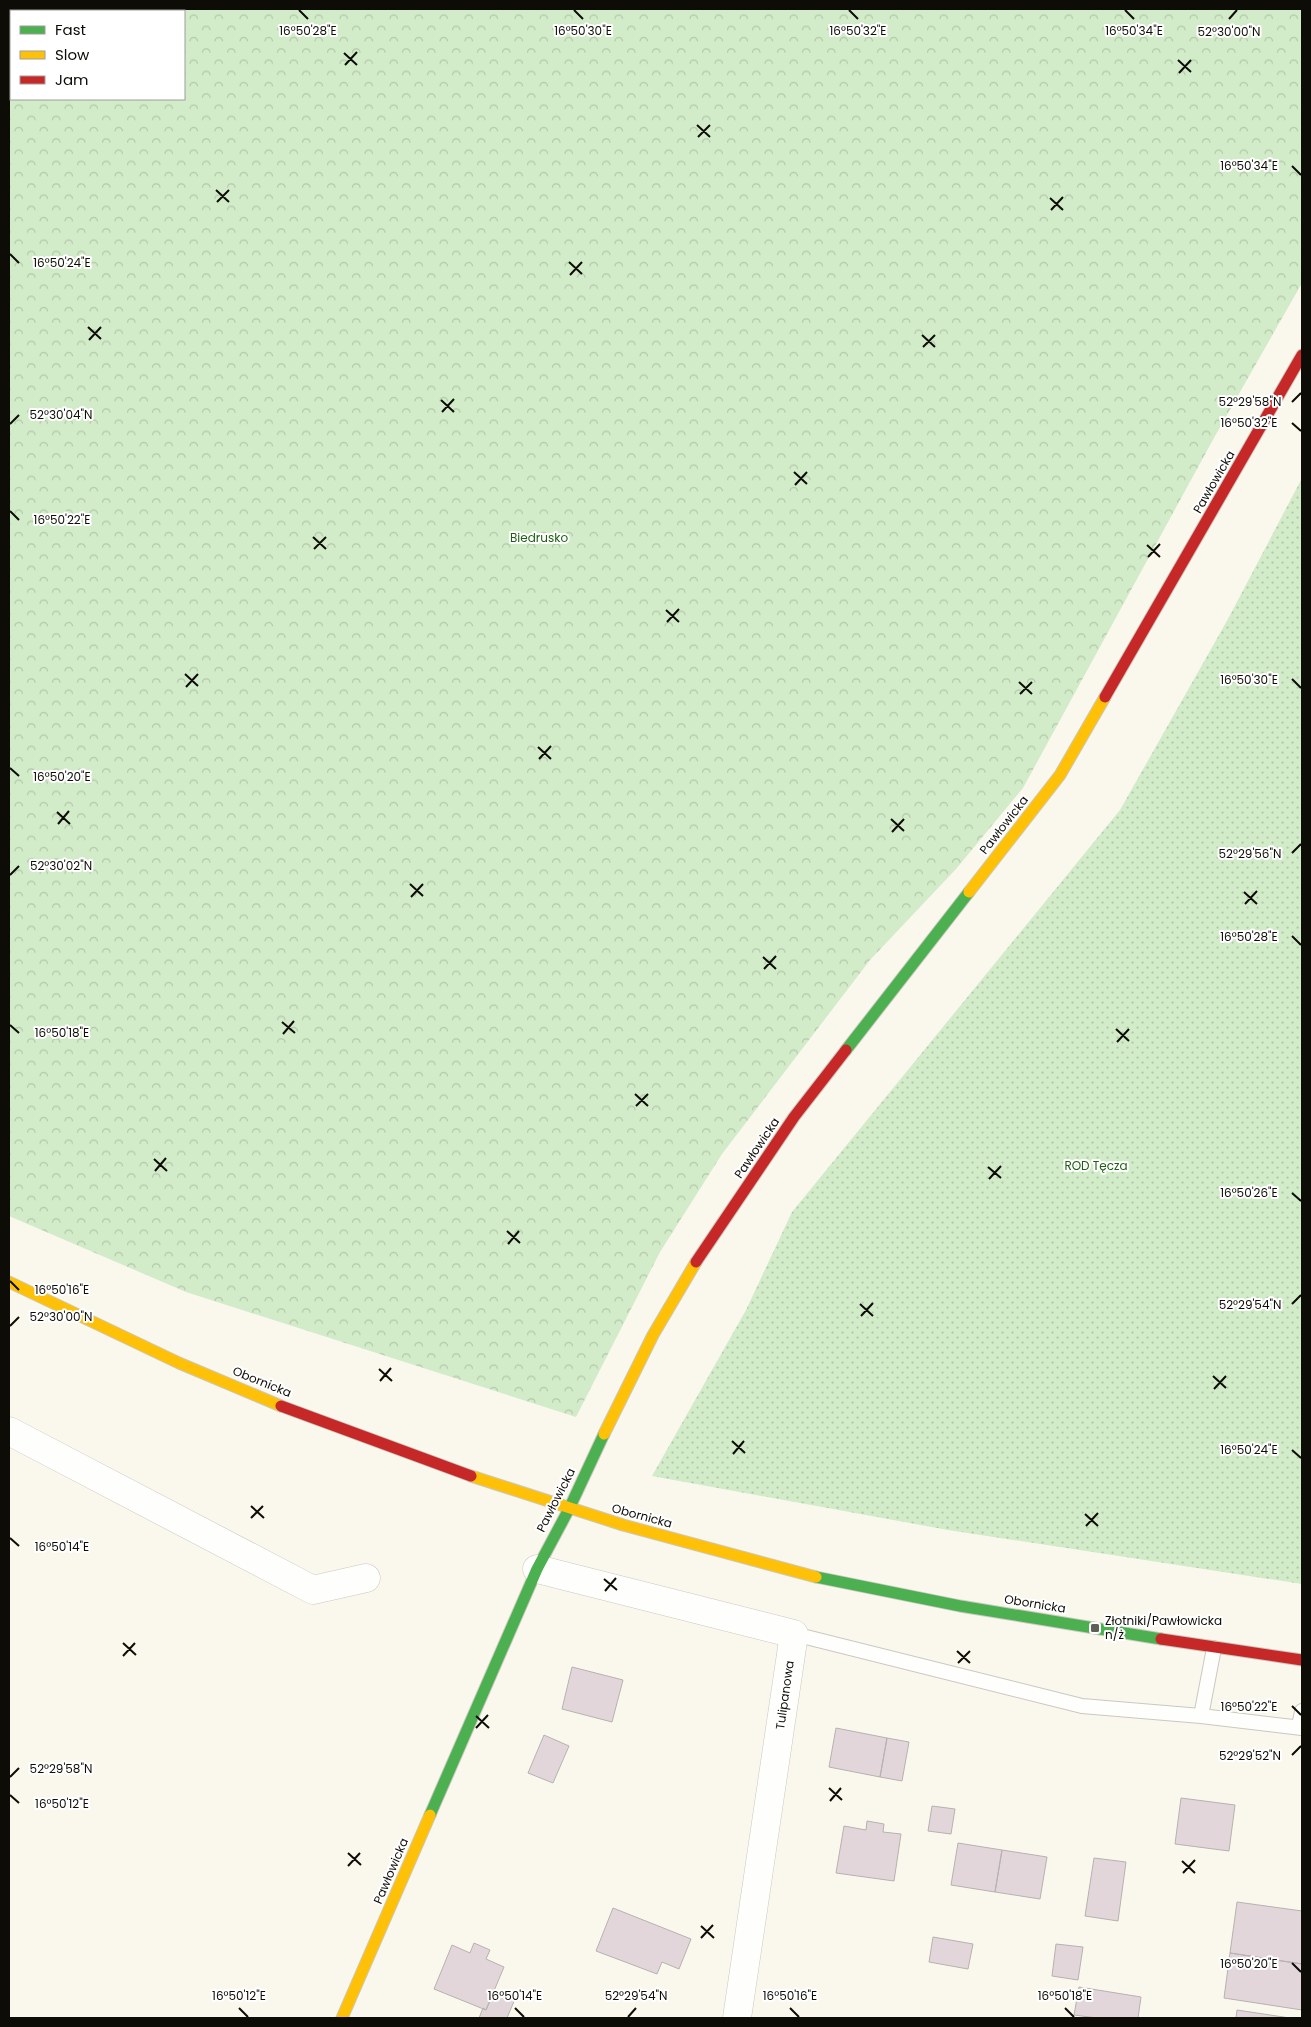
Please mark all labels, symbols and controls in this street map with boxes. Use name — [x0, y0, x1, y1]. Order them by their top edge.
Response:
legend — [10, 10, 185, 100]
text: Fast — [55, 19, 86, 40]
text: 16°50'28"E — [279, 22, 337, 39]
text: 16°50'30"E — [554, 22, 612, 39]
text: 16°50'32"E — [830, 22, 887, 39]
text: 16°50'34"E — [1105, 22, 1163, 39]
text: 52°30'00"N — [1198, 23, 1260, 40]
text: Slow — [55, 44, 90, 65]
text: Jam — [55, 69, 89, 90]
text: 16°50'34"E — [1220, 157, 1278, 174]
text: 16°50'24"E — [33, 254, 91, 271]
text: 52°29'58"N — [1219, 393, 1281, 410]
text: 52°30'04"N — [30, 406, 92, 423]
text: 16°50'32"E — [1221, 414, 1278, 431]
street label: Pawłowicka — [1189, 447, 1238, 516]
text: 16°50'22"E — [34, 511, 90, 528]
park label: Biedrusko — [510, 529, 568, 546]
text: 16°50'30"E — [1220, 671, 1278, 688]
text: 16°50'20"E — [33, 768, 91, 785]
street label: Pawłowicka — [975, 792, 1032, 857]
text: 52°29'56"N — [1219, 845, 1281, 862]
text: 52°30'02"N — [30, 857, 92, 874]
text: 16°50'28"E — [1220, 928, 1278, 945]
text: 16°50'18"E — [35, 1024, 89, 1041]
street label: Pawłowicka — [730, 1114, 783, 1181]
park label: ROD Tęcza — [1064, 1157, 1128, 1174]
text: 16°50'26"E — [1220, 1184, 1278, 1201]
text: 16°50'16"E — [35, 1281, 89, 1298]
text: 52°29'54"N — [1219, 1296, 1281, 1313]
text: 52°30'00"N — [30, 1308, 92, 1325]
street label: Obornicka — [230, 1362, 294, 1401]
text: 16°50'24"E — [1220, 1441, 1278, 1458]
street label: Pawłowicka — [532, 1465, 579, 1535]
street label: Obornicka — [610, 1499, 674, 1532]
text: 16°50'14"E — [35, 1538, 89, 1555]
street label: Obornicka — [1003, 1590, 1067, 1617]
place label: Złotniki/Pawłowicka n/ż — [1105, 1612, 1222, 1643]
marker: Złotniki/Pawłowicka n/ż — [1089, 1622, 1101, 1634]
street label: Tulipanowa — [771, 1659, 798, 1731]
text: 16°50'22"E — [1221, 1698, 1277, 1715]
text: 52°29'52"N — [1219, 1747, 1281, 1764]
text: 52°29'58"N — [30, 1760, 92, 1777]
text: 16°50'12"E — [35, 1795, 89, 1812]
street label: Pawłowicka — [369, 1835, 412, 1906]
text: 16°50'20"E — [1220, 1955, 1278, 1972]
text: 16°50'12"E — [212, 1987, 266, 2004]
text: 16°50'14"E — [488, 1987, 542, 2004]
text: 52°29'54"N — [605, 1987, 667, 2004]
text: 16°50'16"E — [763, 1987, 817, 2004]
text: 16°50'18"E — [1038, 1987, 1092, 2004]

